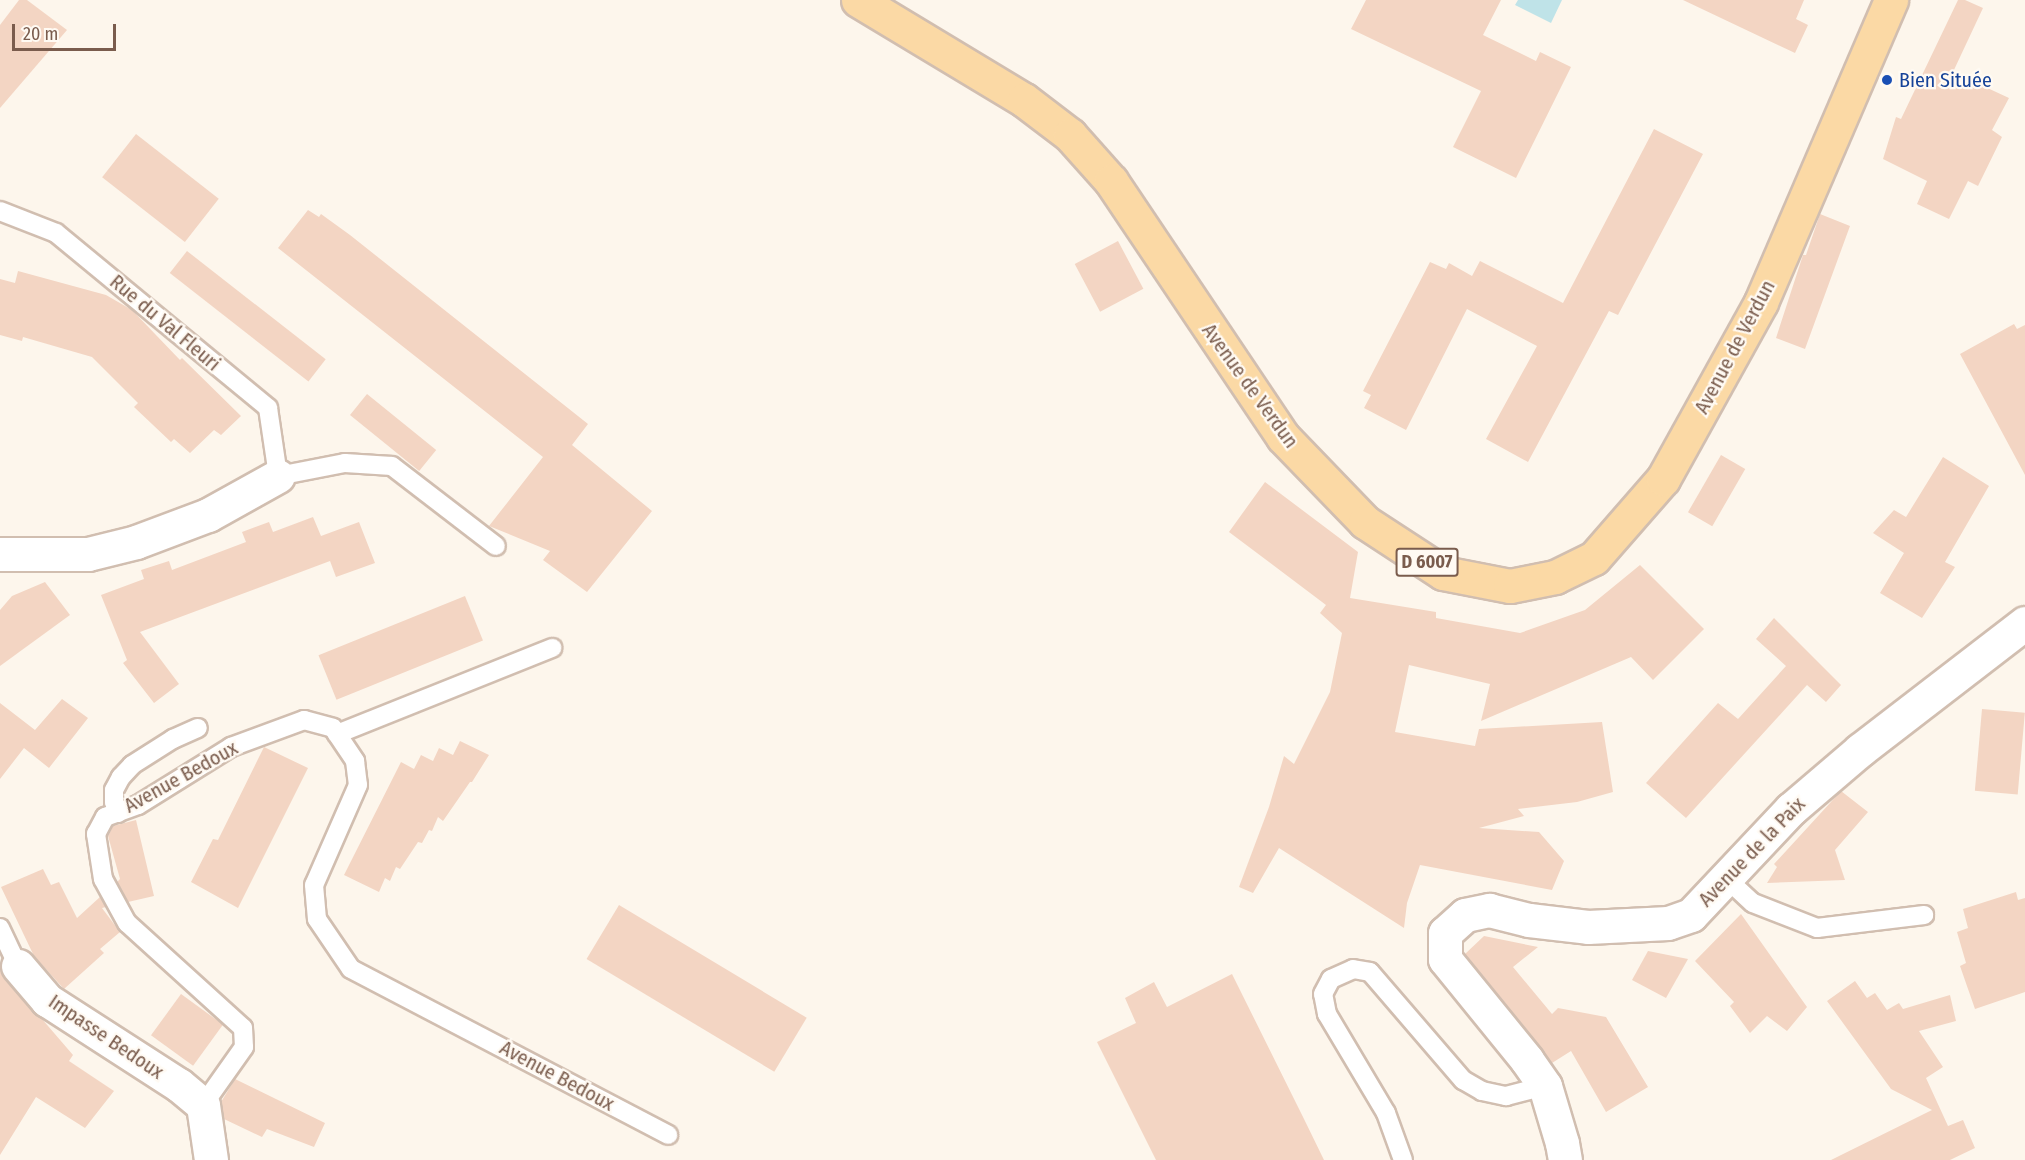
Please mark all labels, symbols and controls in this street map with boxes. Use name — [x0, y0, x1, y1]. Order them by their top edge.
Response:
scale bar — [15, 12, 118, 50]
text: 20 m — [23, 23, 58, 45]
place label: Bien Située — [1899, 68, 1992, 92]
marker: Bien Située — [1880, 73, 1894, 87]
street label: Rue du Val Fleuri — [105, 270, 225, 376]
street label: Avenue de Verdun — [1690, 276, 1780, 418]
street label: Avenue de Verdun — [1197, 319, 1303, 453]
road number: D 6007 — [1396, 547, 1458, 577]
street label: Avenue Bedoux — [120, 736, 242, 818]
street label: Avenue de la Paix — [1694, 792, 1810, 912]
street label: Impasse Bedoux — [44, 990, 168, 1084]
street label: Avenue Bedoux — [496, 1036, 618, 1116]

